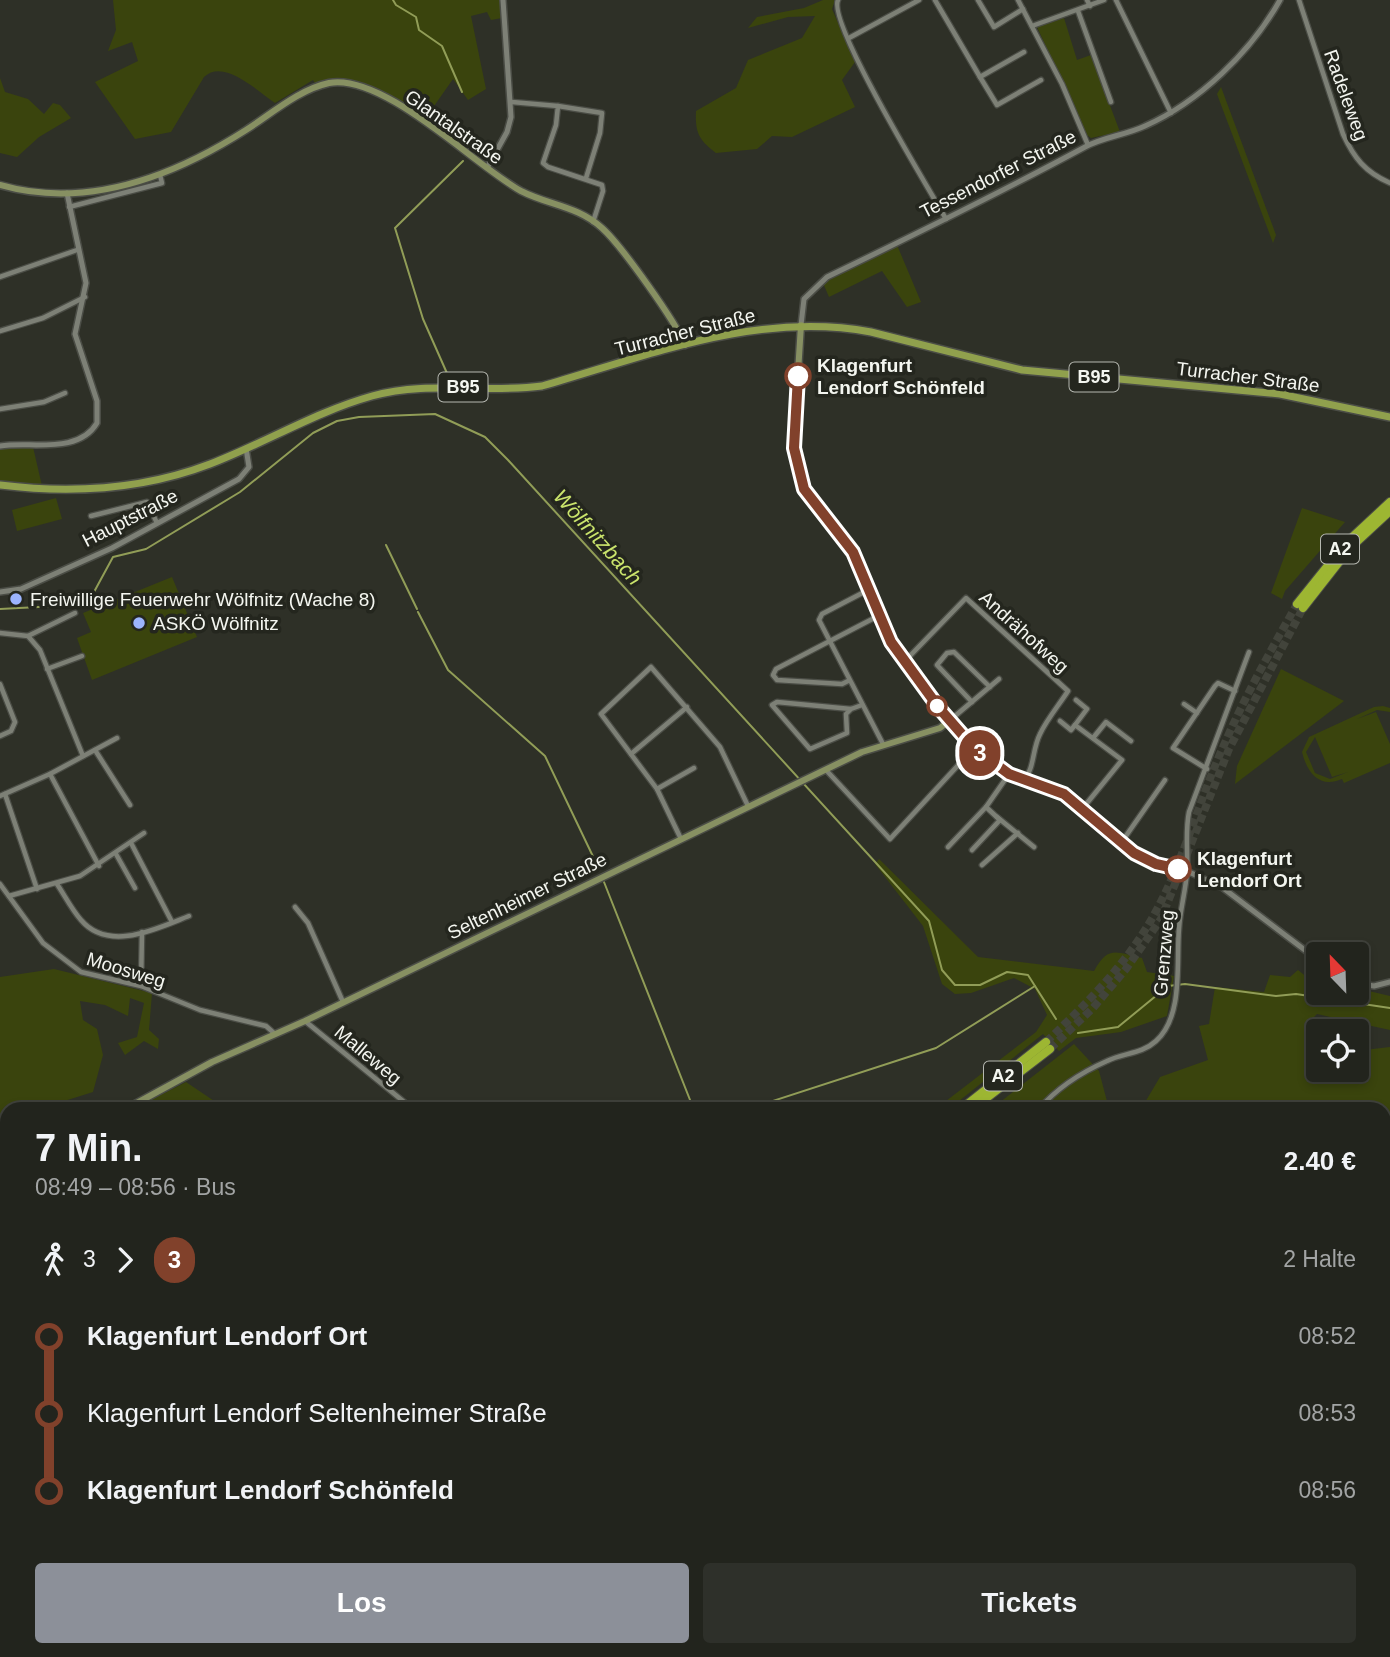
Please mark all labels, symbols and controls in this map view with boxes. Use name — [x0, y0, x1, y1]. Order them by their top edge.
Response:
street label: Radeleweg — [1320, 47, 1372, 143]
street label: Glantalstraße — [401, 86, 507, 168]
street label: Tessendorfer Straße — [917, 126, 1079, 222]
street label: Turracher Straße — [613, 304, 757, 360]
place label: Klagenfurt Lendorf Schönfeld — [817, 355, 985, 398]
street label: Turracher Straße — [1175, 358, 1321, 396]
road number: B95 — [1070, 362, 1118, 391]
marker: Klagenfurt Lendorf Schönfeld — [785, 363, 811, 389]
road number: B95 — [438, 372, 488, 402]
street label: Hauptstraße — [79, 485, 181, 551]
water label: Wölfnitzbach — [549, 485, 647, 589]
road number: A2 — [1321, 534, 1359, 564]
street label: Andrähofweg — [975, 587, 1073, 677]
place label: Freiwillige Feuerwehr Wölfnitz (Wache 8) — [30, 589, 376, 610]
marker: Freiwillige Feuerwehr Wölfnitz (Wache 8) — [8, 591, 24, 607]
place label: ASKÖ Wölfnitz — [153, 613, 279, 634]
marker: ASKÖ Wölfnitz — [131, 615, 147, 631]
unlabelled marker — [927, 696, 947, 716]
line badge: 3 — [957, 730, 1003, 776]
text: 3 — [973, 739, 987, 766]
street label: Seltenheimer Straße — [444, 848, 610, 944]
place label: Klagenfurt Lendorf Ort — [1197, 848, 1302, 891]
marker: Klagenfurt Lendorf Ort — [1165, 856, 1191, 882]
street label: Grenzweg — [1150, 909, 1178, 997]
north arrow — [1306, 942, 1368, 1004]
map controls — [1306, 942, 1369, 1082]
street label: Moosweg — [84, 948, 168, 992]
button: locate — [1306, 1019, 1369, 1082]
street label: Malleweg — [331, 1021, 405, 1089]
road number: A2 — [984, 1062, 1022, 1091]
text: 7 Min. — [35, 1127, 143, 1169]
text: 2.40 € — [1284, 1146, 1356, 1176]
text: 08:49 – 08:56 · Bus — [35, 1174, 236, 1200]
icon: walk — [35, 1241, 73, 1279]
icon: forward — [106, 1241, 144, 1279]
text: 3 — [83, 1246, 96, 1272]
text: 3 — [168, 1246, 181, 1273]
text: 2 Halte — [1283, 1246, 1356, 1272]
text: Klagenfurt Lendorf Ort — [87, 1321, 367, 1351]
text: 08:52 — [1298, 1323, 1356, 1349]
text: Klagenfurt Lendorf Seltenheimer Straße — [87, 1398, 547, 1428]
text: 08:53 — [1298, 1400, 1356, 1426]
text: Klagenfurt Lendorf Schönfeld — [87, 1475, 454, 1505]
text: 08:56 — [1298, 1477, 1356, 1503]
button: Los — [35, 1563, 689, 1643]
button: Tickets — [703, 1563, 1356, 1643]

